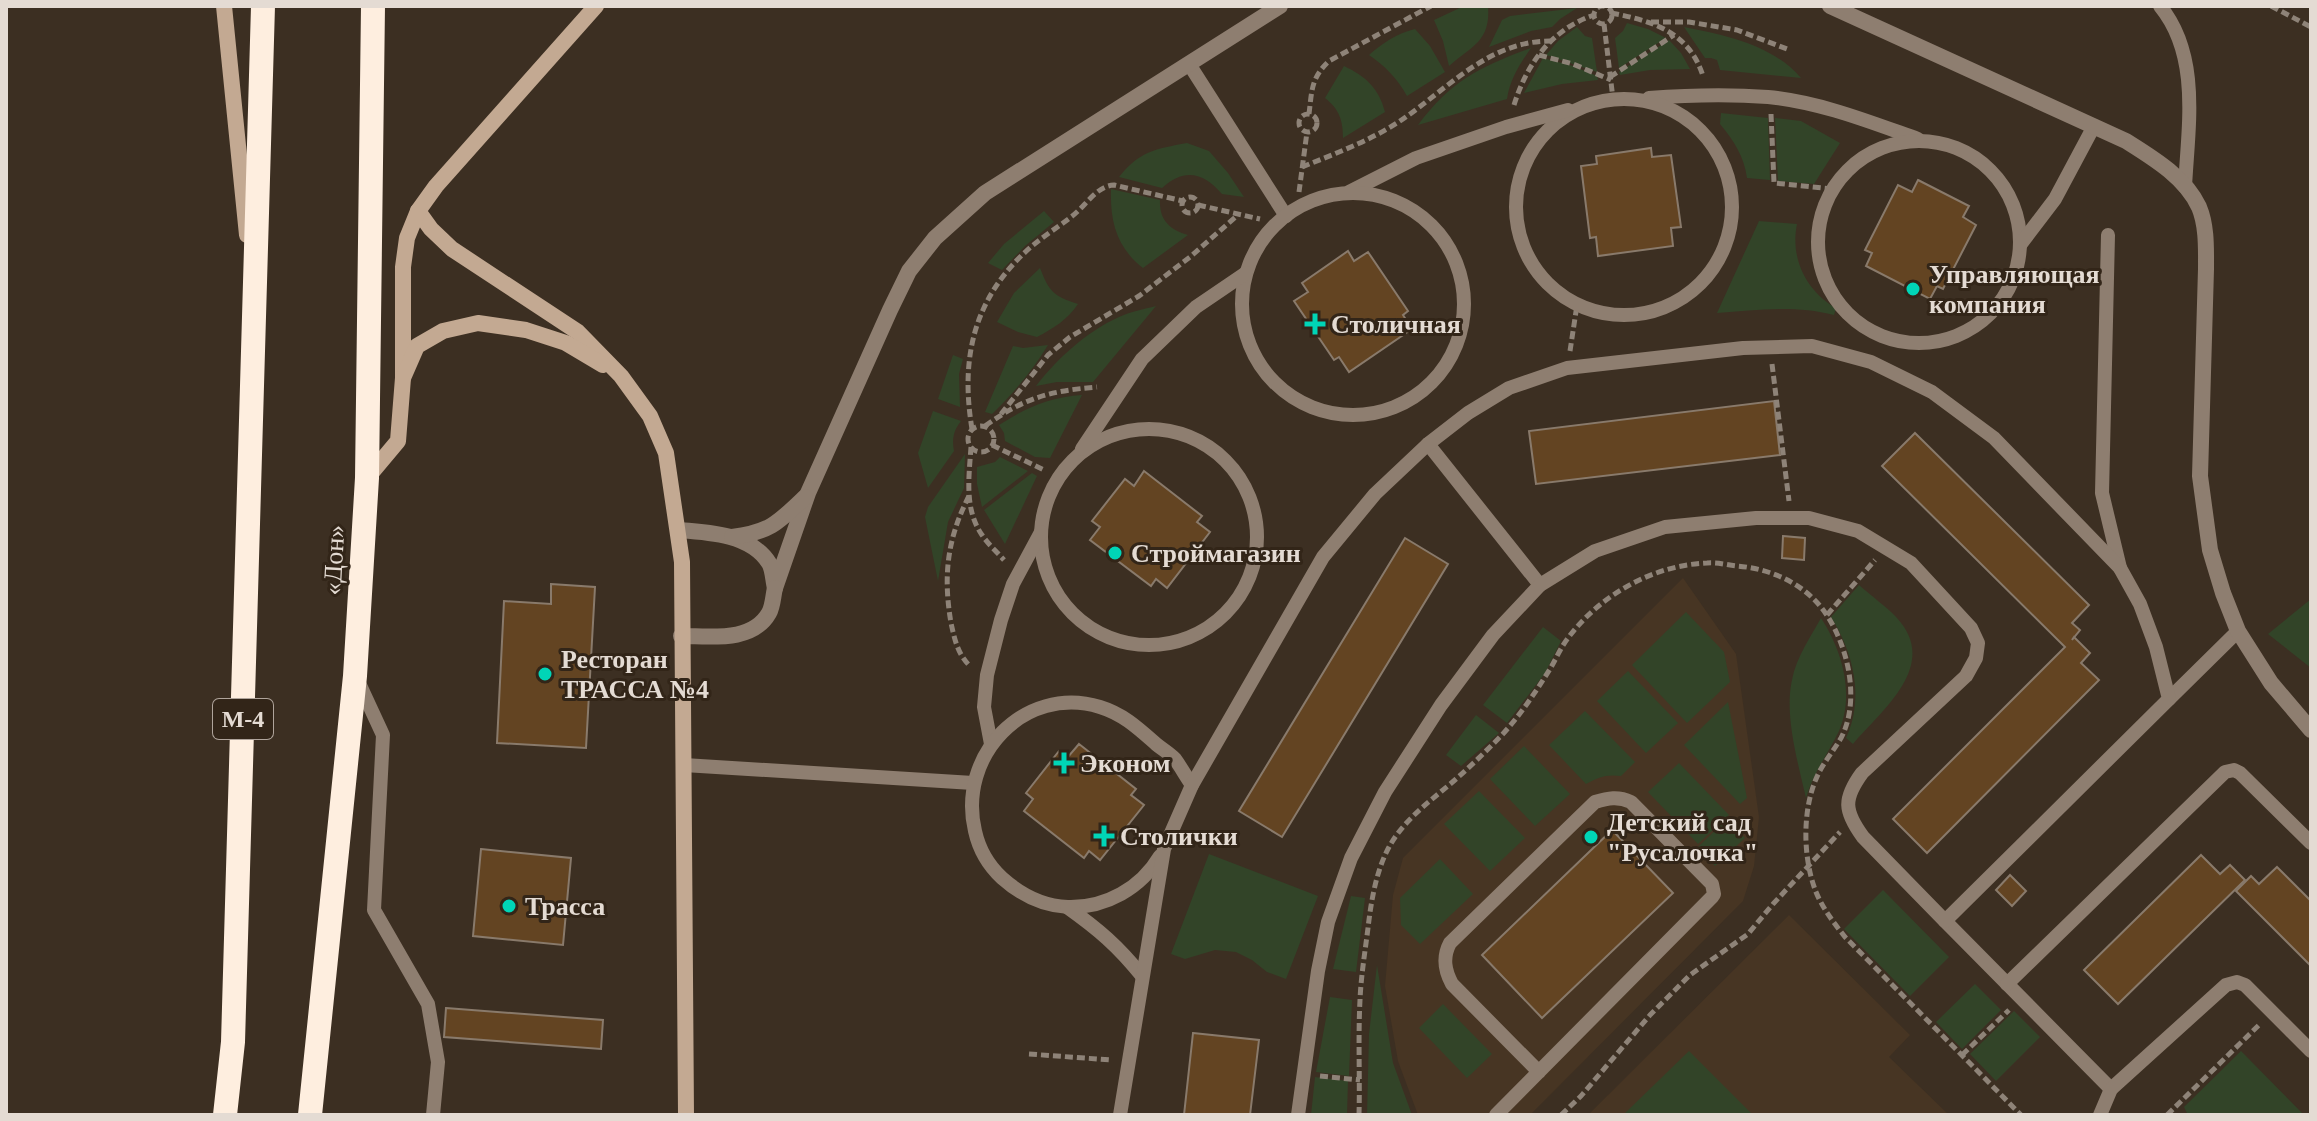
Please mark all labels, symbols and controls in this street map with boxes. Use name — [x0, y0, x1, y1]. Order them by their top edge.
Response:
place label: Управляющая компания — [1929, 260, 2100, 319]
marker: Управляющая компания — [1904, 280, 1922, 298]
place label: Столичная — [1331, 310, 1461, 339]
marker: Столичная — [1306, 315, 1324, 333]
street label: «Дон» — [318, 524, 350, 596]
place label: Строймагазин — [1131, 539, 1301, 568]
marker: Строймагазин — [1106, 544, 1124, 562]
place label: Ресторан ТРАССА №4 — [561, 645, 709, 704]
marker: Ресторан ТРАССА №4 — [536, 665, 554, 683]
road number: М-4 — [213, 699, 273, 739]
place label: Эконом — [1080, 749, 1170, 778]
marker: Эконом — [1055, 754, 1073, 772]
place label: Детский сад "Русалочка" — [1607, 808, 1758, 867]
place label: Столички — [1120, 822, 1238, 851]
marker: Столички — [1095, 827, 1113, 845]
marker: Детский сад "Русалочка" — [1582, 828, 1600, 846]
place label: Трасса — [525, 892, 605, 921]
marker: Трасса — [500, 897, 518, 915]

